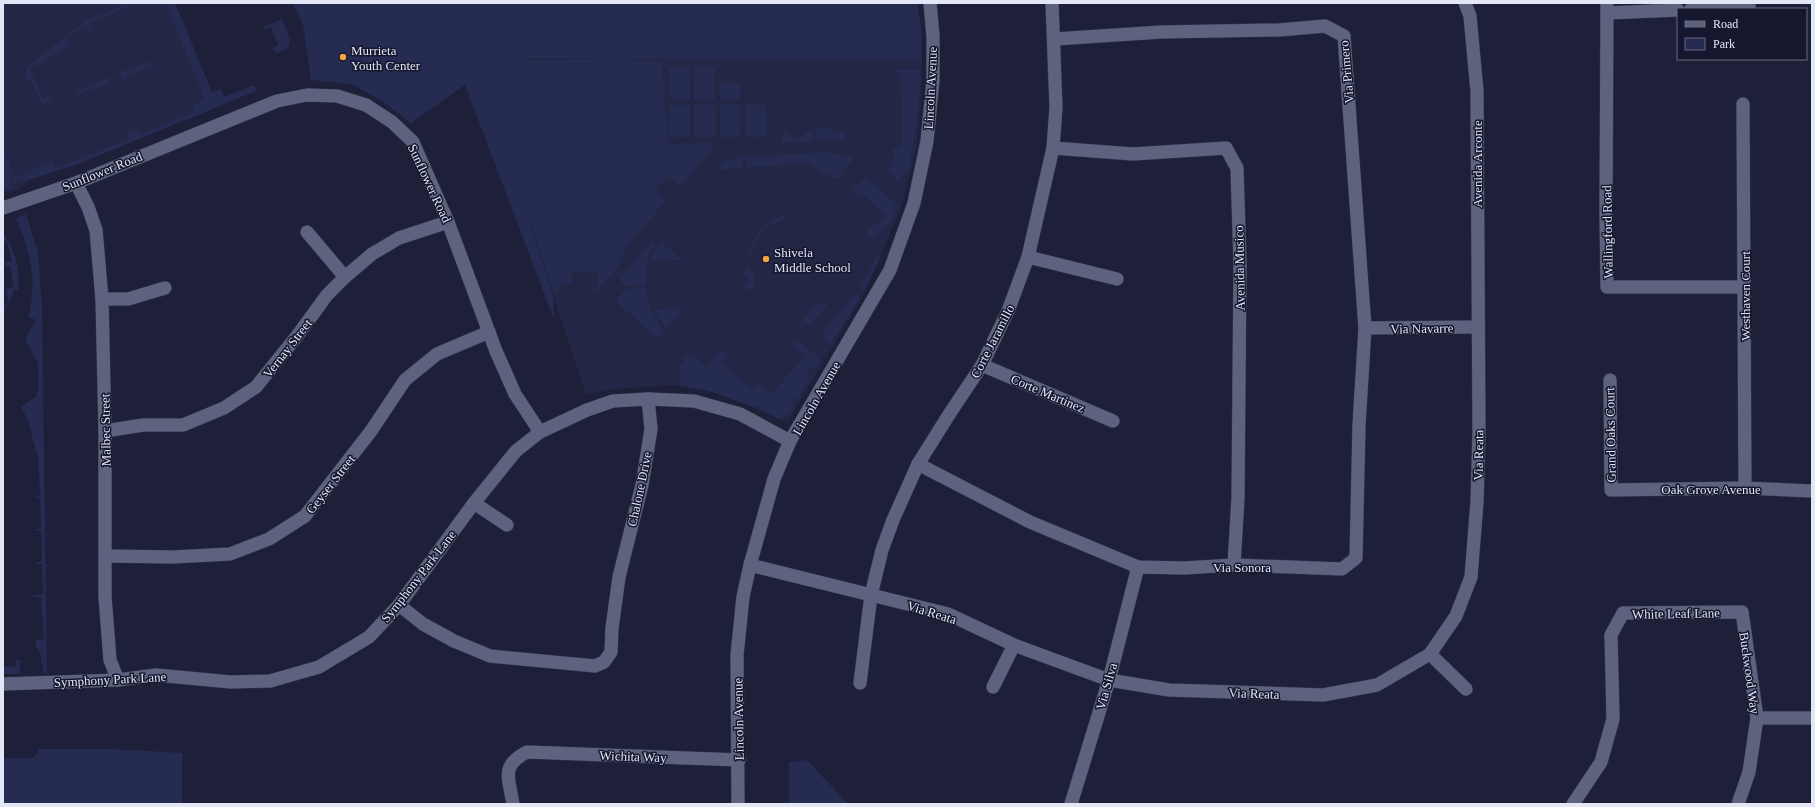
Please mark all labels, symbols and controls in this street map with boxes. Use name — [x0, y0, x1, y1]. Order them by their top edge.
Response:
legend — [1677, 8, 1807, 60]
text: Road — [1713, 17, 1738, 31]
text: Park — [1713, 37, 1735, 51]
street label: Via Primero — [1336, 40, 1357, 104]
place label: Murrieta Youth Center — [351, 43, 421, 73]
street label: Lincoln Avenue — [921, 46, 940, 130]
marker: Murrieta Youth Center — [338, 52, 348, 62]
street label: Avenida Arconte — [1470, 120, 1485, 208]
street label: Sunflower Road — [405, 142, 454, 225]
street label: Sunflower Road — [60, 148, 145, 194]
street label: Wallingford Road — [1599, 185, 1616, 279]
street label: Avenida Musico — [1231, 225, 1248, 311]
place label: Shivela Middle School — [774, 245, 851, 275]
street label: Westhaven Court — [1738, 251, 1753, 341]
marker: Shivela Middle School — [761, 254, 771, 264]
street label: Corte Jaramillo — [967, 302, 1017, 381]
street label: Vernay Street — [260, 316, 315, 381]
street label: Via Navarre — [1390, 320, 1454, 337]
street label: Lincoln Avenue — [789, 359, 844, 438]
street label: Corte Martinez — [1008, 371, 1087, 416]
street label: Grand Oaks Court — [1602, 387, 1619, 483]
street label: Malbec Street — [97, 393, 114, 466]
street label: Via Reata — [1471, 429, 1486, 481]
street label: Chalone Drive — [624, 450, 655, 528]
street label: Geyser Street — [303, 452, 358, 517]
street label: Oak Grove Avenue — [1661, 482, 1761, 497]
street label: Symphony Park Lane — [378, 527, 459, 625]
street label: Via Sonora — [1213, 560, 1271, 575]
street label: Via Reata — [905, 598, 959, 627]
street label: White Leaf Lane — [1632, 605, 1720, 622]
street label: Buckwood Way — [1736, 631, 1763, 716]
street label: Via Silva — [1093, 661, 1120, 711]
street label: Symphony Park Lane — [53, 669, 167, 690]
street label: Lincoln Avenue — [730, 677, 747, 760]
street label: Via Reata — [1228, 685, 1280, 702]
street label: Wichita Way — [599, 748, 667, 765]

